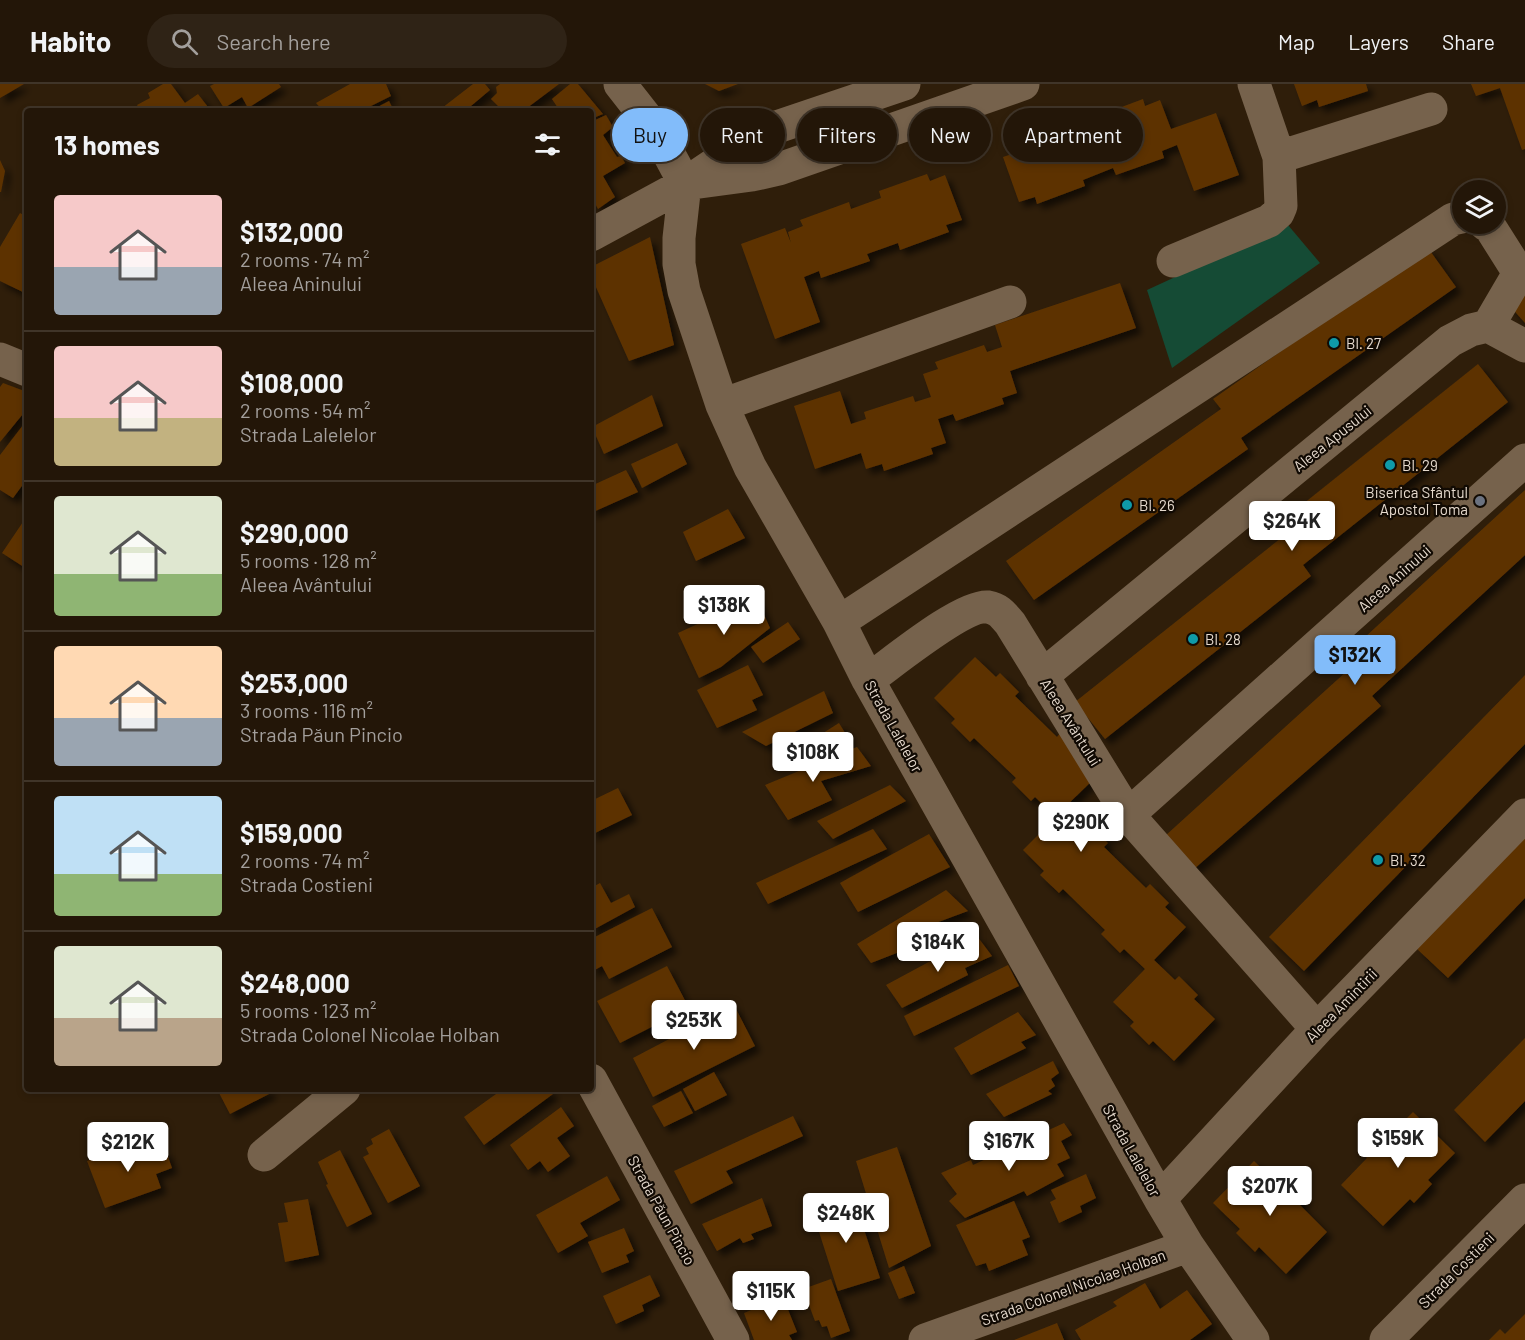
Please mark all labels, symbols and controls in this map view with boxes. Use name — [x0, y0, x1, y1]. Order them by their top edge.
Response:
search box — [147, 14, 567, 68]
text: Habito — [30, 24, 111, 58]
icon: search — [168, 25, 201, 58]
text: Search here — [216, 28, 331, 54]
text: Map — [1278, 29, 1315, 54]
text: Layers — [1348, 29, 1409, 54]
text: Share — [1442, 29, 1495, 54]
chip: Buy — [612, 108, 688, 162]
chip: Rent — [700, 108, 785, 162]
chip: Filters — [797, 108, 897, 162]
chip: New — [909, 108, 991, 162]
chip: Apartment — [1003, 108, 1143, 162]
icon: filters — [531, 128, 564, 161]
text: 13 homes — [54, 129, 160, 160]
map controls — [1452, 180, 1506, 234]
button: layers — [1452, 180, 1506, 234]
text: $132,000 — [240, 216, 343, 247]
icon: home — [102, 219, 174, 291]
text: 2 rooms · 74 m² — [240, 247, 370, 271]
text: Aleea Aninului — [240, 271, 362, 295]
place label: Bl. 27 — [1346, 334, 1381, 352]
marker: Bl. 27 — [1327, 336, 1341, 350]
text: $108,000 — [240, 367, 344, 398]
icon: home — [102, 370, 174, 442]
text: 2 rooms · 54 m² — [240, 398, 370, 422]
street label: Aleea Apusului — [1289, 401, 1375, 475]
text: Strada Lalelelor — [240, 422, 376, 446]
place label: Bl. 29 — [1402, 456, 1438, 474]
marker: Bl. 29 — [1383, 458, 1397, 472]
place label: Biserica Sfântul Apostol Toma — [1365, 483, 1468, 518]
marker: Biserica Sfântul Apostol Toma — [1473, 494, 1487, 508]
place label: Bl. 26 — [1139, 496, 1175, 514]
marker: Bl. 26 — [1120, 498, 1134, 512]
pin: $264K — [1250, 501, 1334, 552]
text: $264K — [1263, 508, 1321, 532]
text: $290,000 — [240, 517, 349, 548]
icon: home — [102, 520, 174, 592]
street label: Aleea Aninului — [1354, 541, 1434, 615]
text: 5 rooms · 128 m² — [240, 548, 377, 572]
text: Aleea Avântului — [240, 572, 372, 596]
pin: $138K — [682, 585, 766, 636]
text: $138K — [698, 592, 750, 616]
place label: Bl. 28 — [1205, 630, 1241, 648]
marker: Bl. 28 — [1186, 632, 1200, 646]
pin: $132K — [1313, 635, 1397, 686]
text: $132K — [1328, 642, 1382, 666]
text: $253,000 — [240, 667, 348, 698]
icon: home — [102, 670, 174, 742]
street label: Aleea Avântului — [1037, 675, 1105, 769]
street label: Strada Lalelelor — [861, 677, 927, 776]
text: 3 rooms · 116 m² — [240, 698, 373, 722]
text: Strada Păun Pincio — [240, 722, 403, 746]
pin: $108K — [771, 732, 855, 783]
text: $108K — [786, 739, 840, 763]
pin: $290K — [1039, 802, 1123, 853]
text: $290K — [1052, 809, 1110, 833]
text: $159,000 — [240, 817, 343, 848]
icon: home — [102, 820, 174, 892]
text: 2 rooms · 74 m² — [240, 848, 370, 872]
place label: Bl. 32 — [1390, 851, 1426, 869]
marker: Bl. 32 — [1371, 853, 1385, 867]
text: Strada Costieni — [240, 872, 373, 896]
pin: $184K — [896, 922, 980, 973]
text: $184K — [911, 929, 965, 953]
street label: Aleea Amintirii — [1302, 965, 1380, 1045]
text: $248,000 — [240, 967, 350, 998]
icon: home — [102, 970, 174, 1042]
text: 5 rooms · 123 m² — [240, 998, 377, 1022]
pin: $253K — [652, 1000, 736, 1051]
text: $253K — [666, 1007, 722, 1031]
text: Strada Colonel Nicolae Holban — [240, 1022, 500, 1046]
street label: Strada Lalelelor — [1099, 1101, 1165, 1200]
pin: $159K — [1356, 1118, 1440, 1169]
pin: $167K — [967, 1121, 1051, 1172]
pin: $212K — [86, 1122, 170, 1173]
text: $159K — [1372, 1125, 1424, 1149]
text: $167K — [983, 1128, 1035, 1152]
text: $212K — [101, 1129, 155, 1153]
street label: Strada Păun Pincio — [624, 1152, 700, 1268]
pin: $207K — [1228, 1166, 1312, 1217]
text: $207K — [1242, 1173, 1298, 1197]
pin: $248K — [804, 1193, 888, 1244]
text: $248K — [817, 1200, 875, 1224]
street label: Strada Costieni — [1414, 1228, 1498, 1312]
street label: Strada Colonel Nicolae Holban — [978, 1245, 1168, 1329]
pin: $115K — [729, 1271, 813, 1322]
text: $115K — [746, 1278, 796, 1302]

